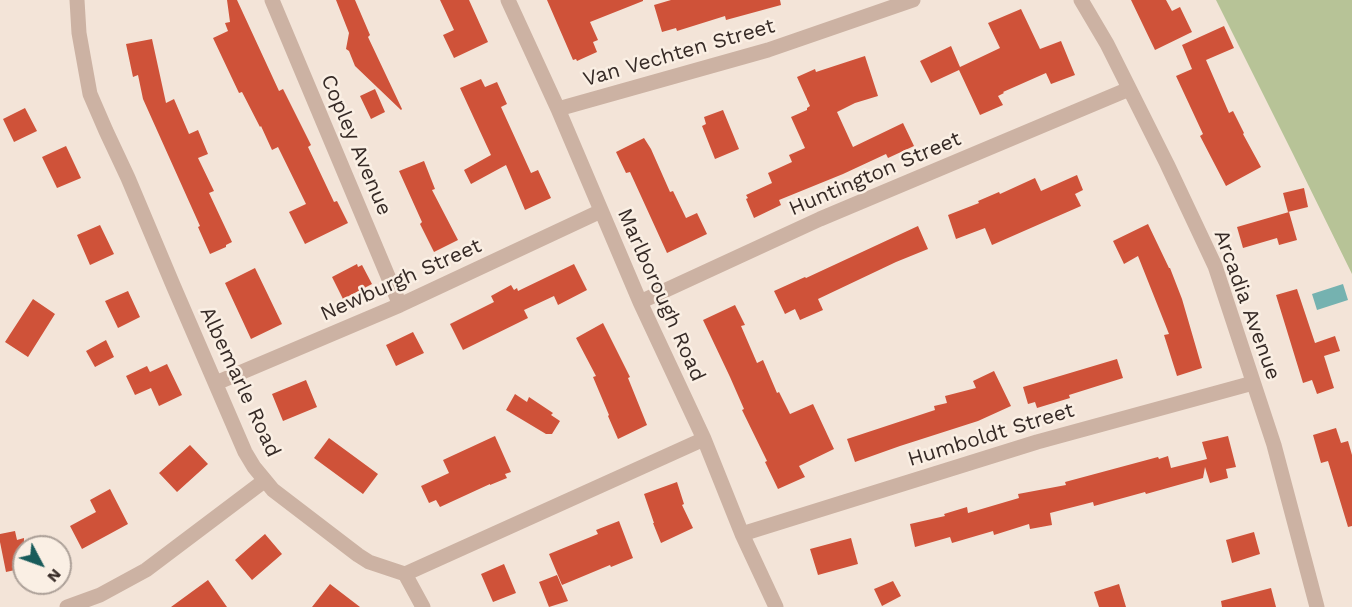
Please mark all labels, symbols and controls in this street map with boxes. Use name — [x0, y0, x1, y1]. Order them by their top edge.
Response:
street label: Van Vechten Street — [580, 14, 778, 92]
street label: Copley Avenue — [315, 71, 397, 219]
street label: Huntington Street — [785, 126, 965, 222]
street label: Marlborough Road — [611, 205, 711, 385]
street label: Arcadia Avenue — [1208, 227, 1286, 383]
street label: Newburgh Street — [317, 233, 485, 327]
street label: Albemarle Road — [194, 303, 286, 461]
street label: Humboldt Street — [905, 398, 1077, 472]
north arrow — [12, 535, 72, 595]
text: N — [43, 565, 66, 587]

